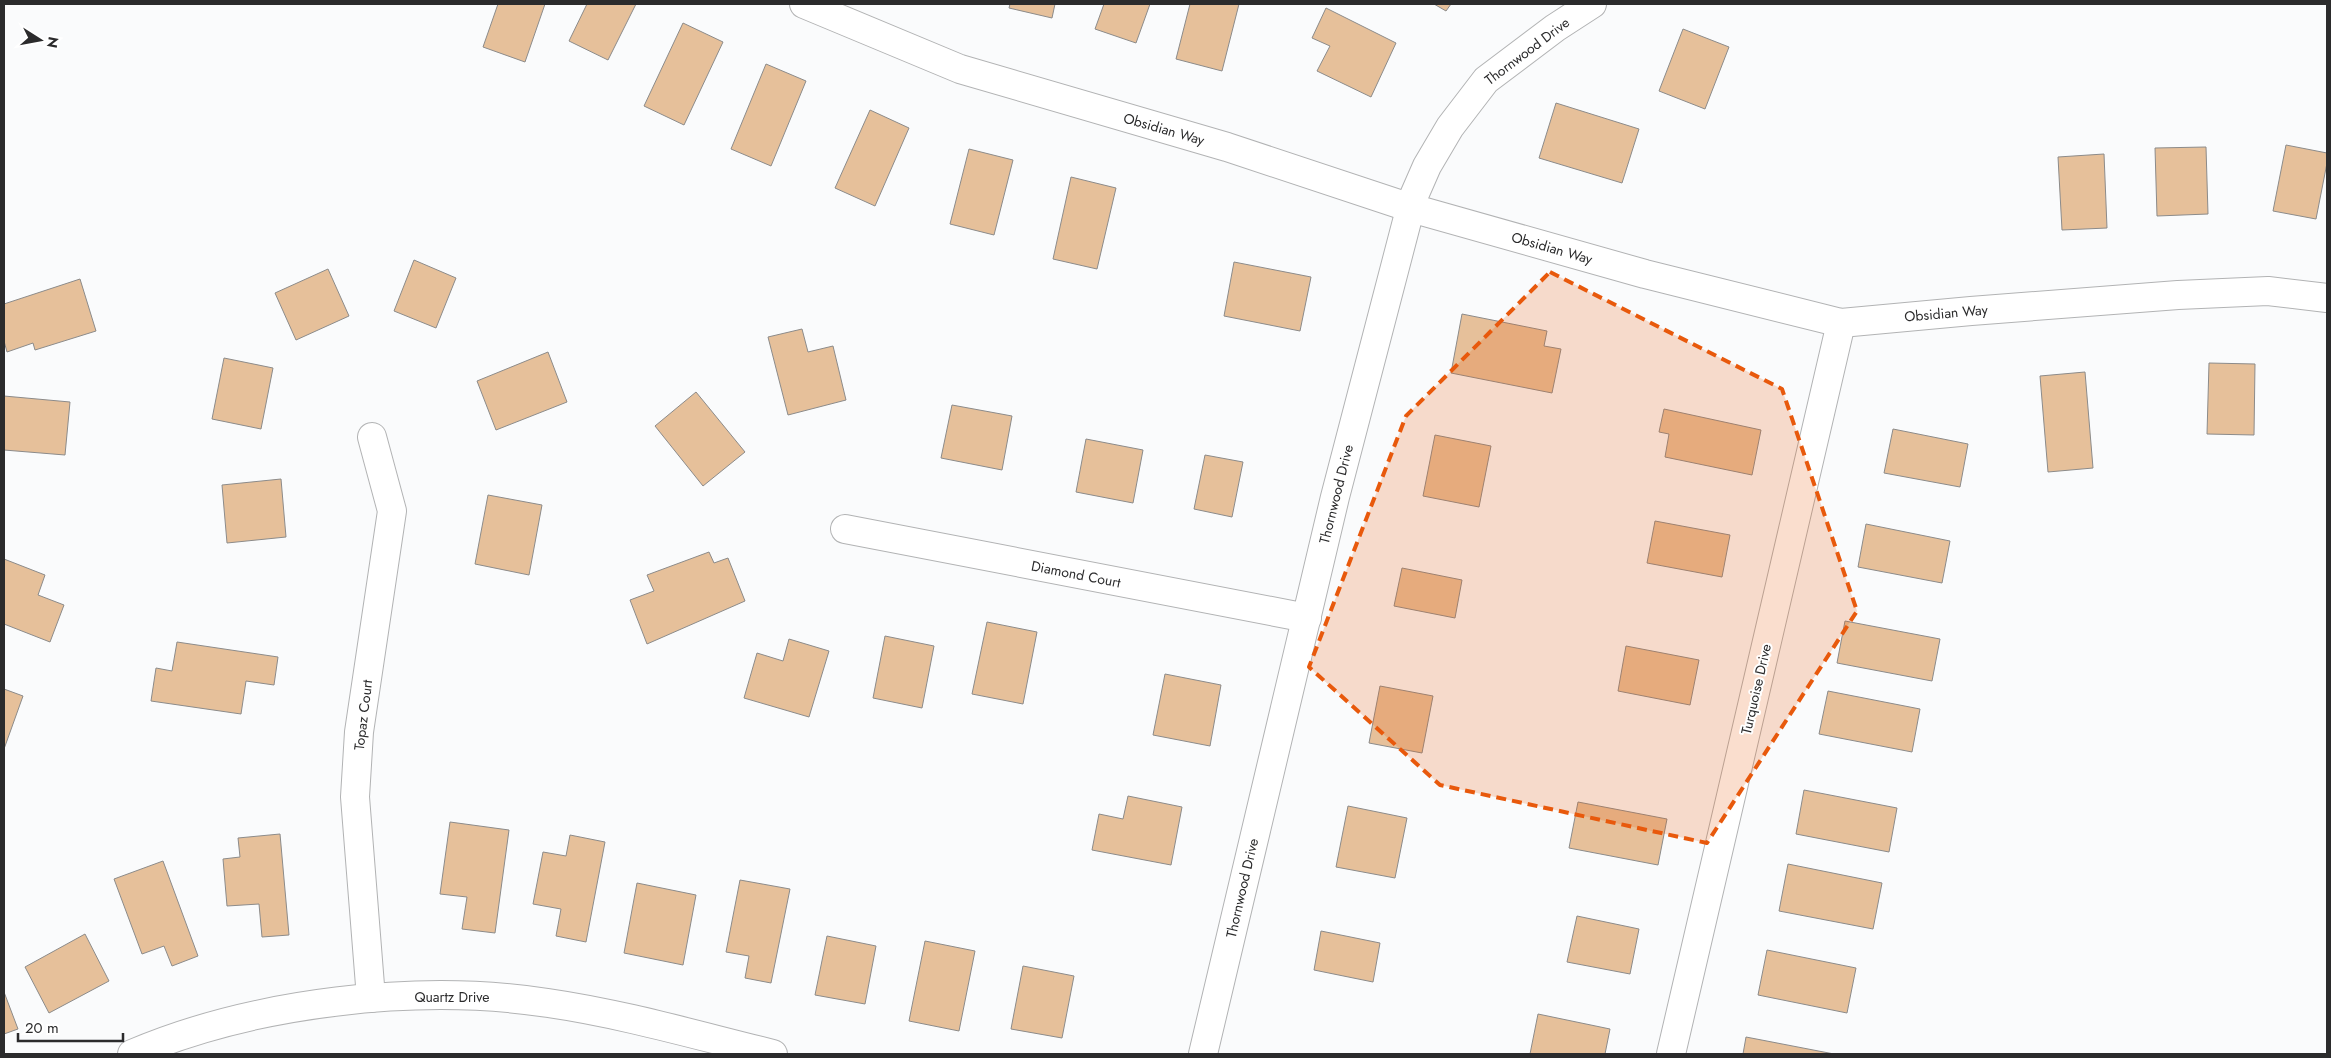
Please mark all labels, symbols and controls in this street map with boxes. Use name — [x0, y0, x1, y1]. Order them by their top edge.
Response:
street label: Thornwood Drive — [1480, 12, 1574, 90]
north arrow — [15, 15, 65, 65]
text: N — [42, 35, 64, 50]
street label: Obsidian Way — [1121, 108, 1208, 150]
street label: Obsidian Way — [1509, 227, 1596, 269]
street label: Obsidian Way — [1904, 299, 1989, 327]
street label: Thornwood Drive — [1314, 442, 1358, 546]
street label: Diamond Court — [1030, 556, 1123, 593]
street label: Turquoise Drive — [1736, 642, 1776, 736]
street label: Topaz Court — [349, 678, 377, 751]
street label: Thornwood Drive — [1221, 836, 1263, 940]
street label: Quartz Drive — [414, 987, 490, 1007]
scale bar — [18, 1010, 122, 1042]
text: 20 m — [25, 1017, 59, 1039]

